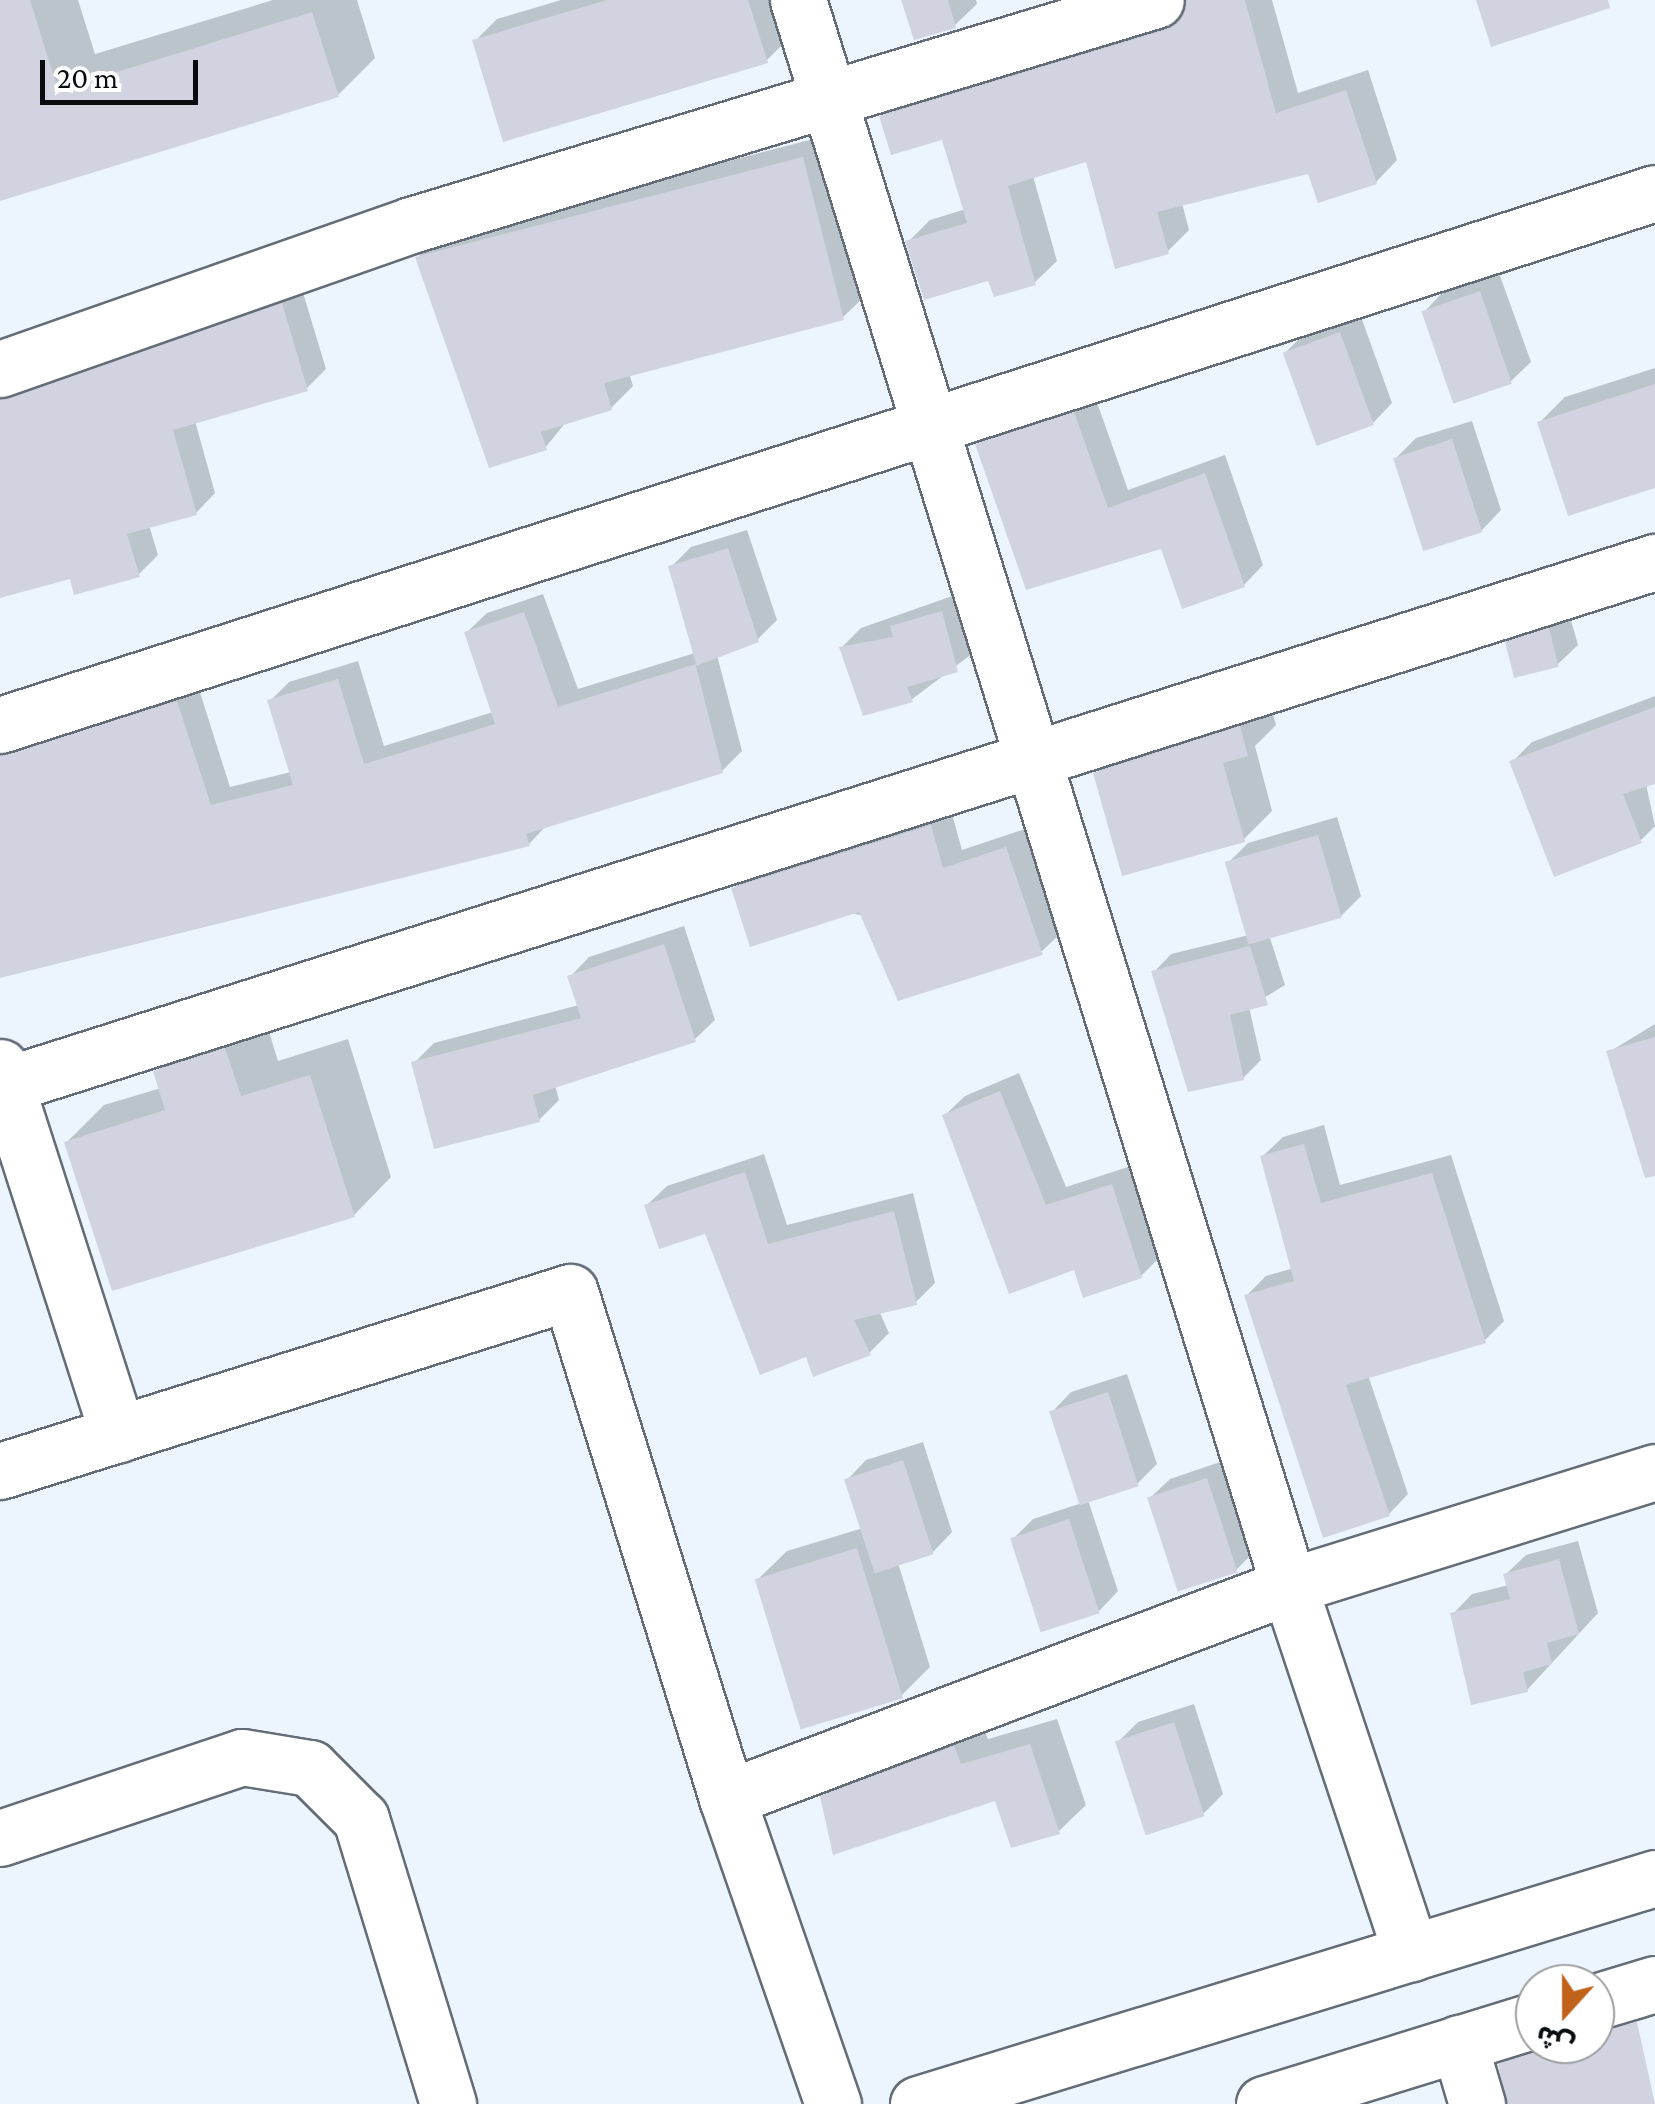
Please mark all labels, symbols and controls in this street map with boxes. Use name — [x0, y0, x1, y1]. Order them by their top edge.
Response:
scale bar — [45, 40, 202, 102]
text: 20 m — [57, 61, 118, 94]
north arrow — [1515, 1964, 1615, 2064]
text: ش — [1531, 2019, 1578, 2062]

